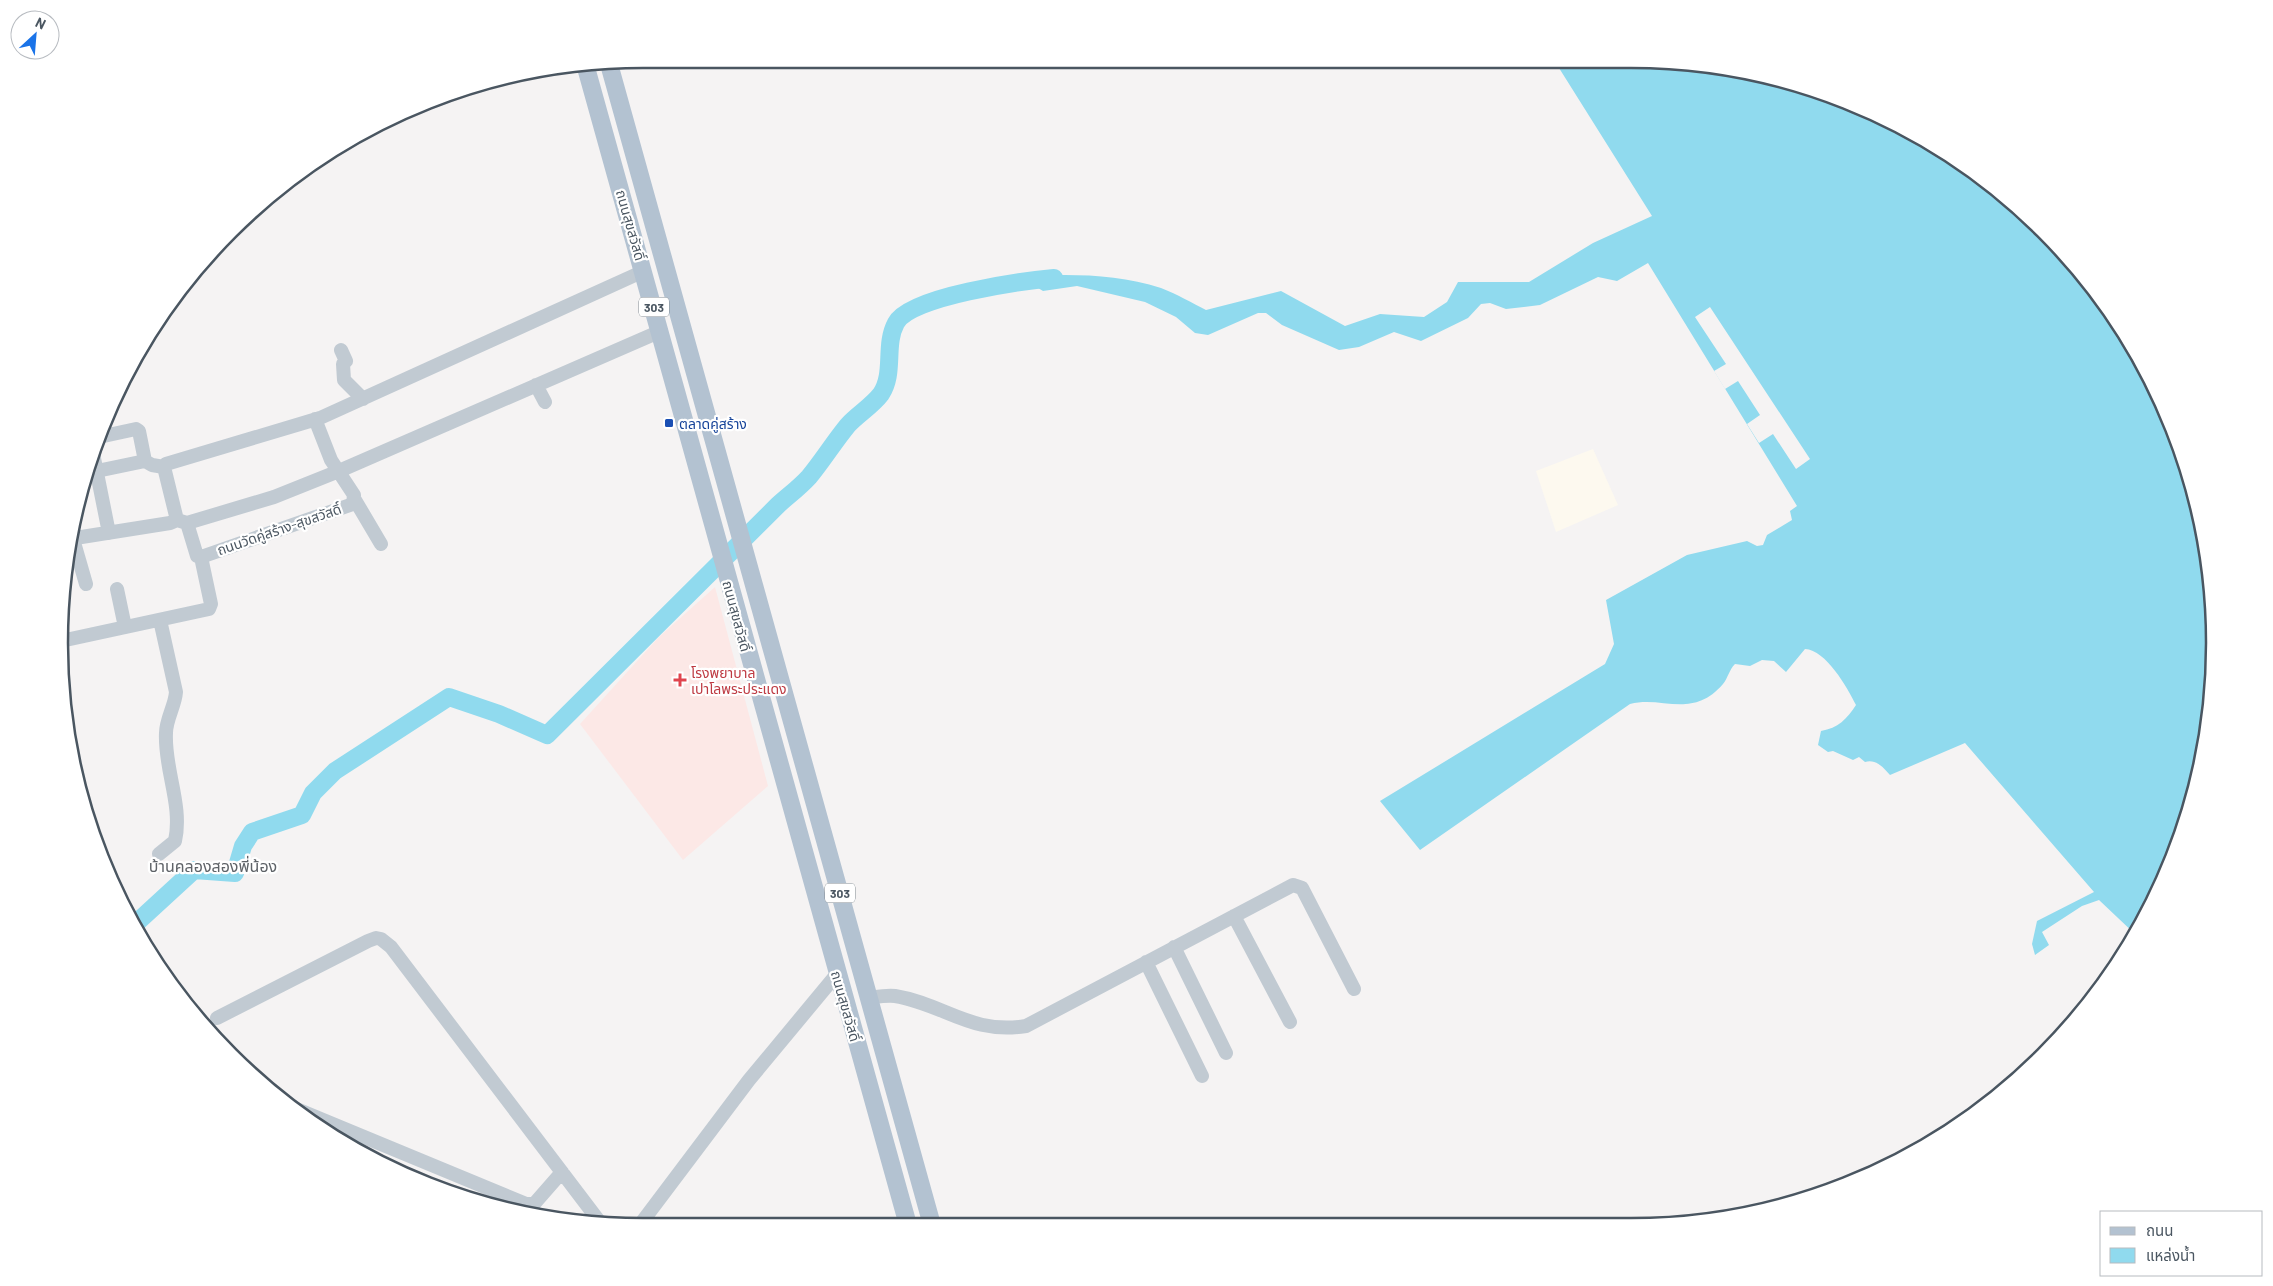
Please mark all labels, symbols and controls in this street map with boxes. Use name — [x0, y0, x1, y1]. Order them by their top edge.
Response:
north arrow — [10, 10, 60, 60]
text: N — [33, 13, 49, 33]
street label: ถนนสุขสวัสดิ์ — [612, 188, 649, 263]
road number: 303 — [639, 298, 669, 316]
place label: ตลาดคู่สร้าง — [679, 415, 747, 433]
marker: ตลาดคู่สร้าง — [663, 417, 675, 429]
street label: ถนนวัดคู่สร้าง-สุขสวัสดิ์ — [215, 500, 344, 559]
street label: ถนนสุขสวัสดิ์ — [718, 579, 755, 654]
place label: โรงพยาบาล เปาโลพระประแดง — [691, 664, 787, 697]
marker: โรงพยาบาล เปาโลพระประแดง — [673, 673, 687, 687]
district label: บ้านคลองสองพี่น้อง — [149, 855, 277, 875]
road number: 303 — [825, 884, 855, 902]
street label: ถนนสุขสวัสดิ์ — [827, 969, 864, 1044]
legend — [2100, 1211, 2263, 1276]
text: ถนน — [2146, 1221, 2173, 1239]
text: แหล่งน้ำ — [2146, 1245, 2195, 1264]

